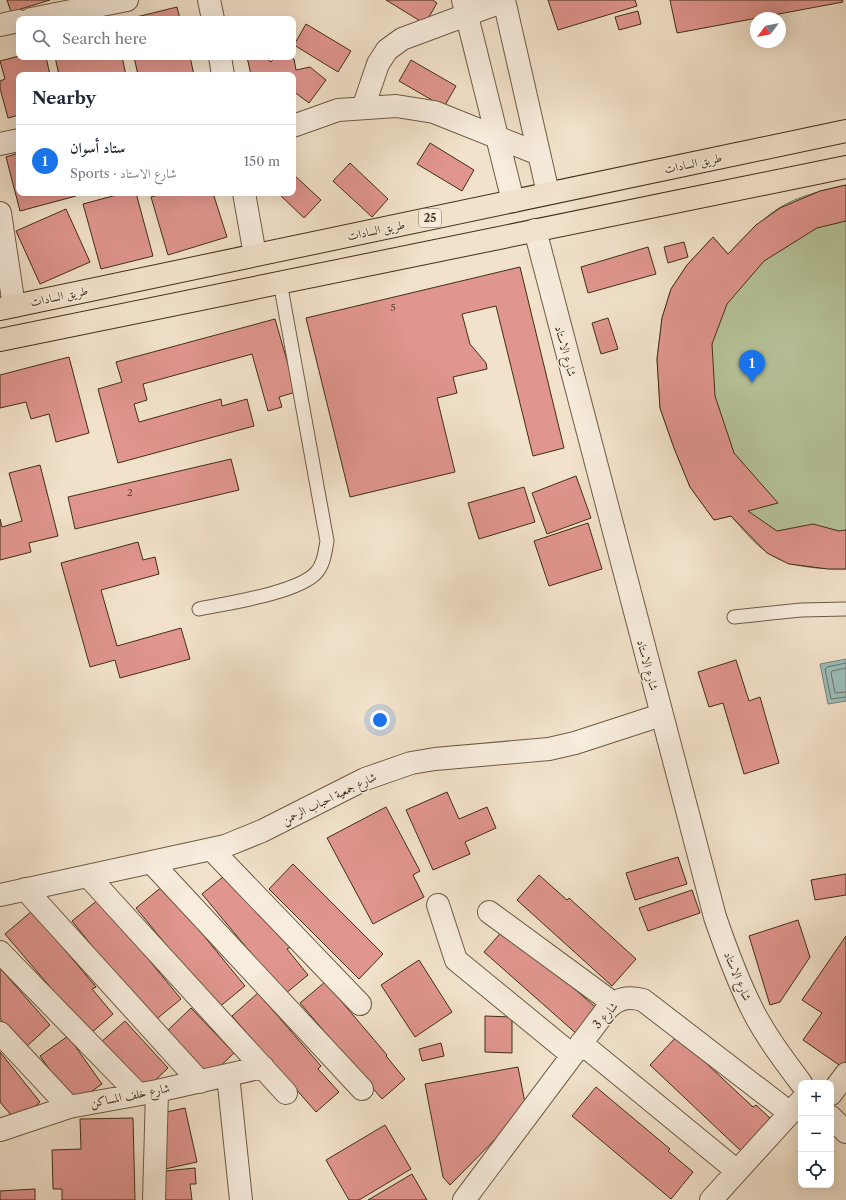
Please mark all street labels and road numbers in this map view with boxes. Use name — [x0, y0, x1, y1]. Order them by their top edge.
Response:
street label: طريق السادات — [663, 150, 724, 177]
road number: 25 — [419, 209, 441, 227]
street label: طريق السادات — [346, 217, 407, 244]
street label: طريق السادات — [29, 283, 90, 310]
street label: شارع الاستاد — [548, 324, 580, 379]
street label: شارع الاستاد — [630, 638, 662, 693]
street label: شارع جمعية احباب الرحمن — [279, 769, 381, 831]
street label: شارع الاستاد — [717, 949, 755, 1005]
street label: شارع 3 — [589, 998, 624, 1034]
street label: شارع خلف المساكن — [89, 1080, 172, 1114]

